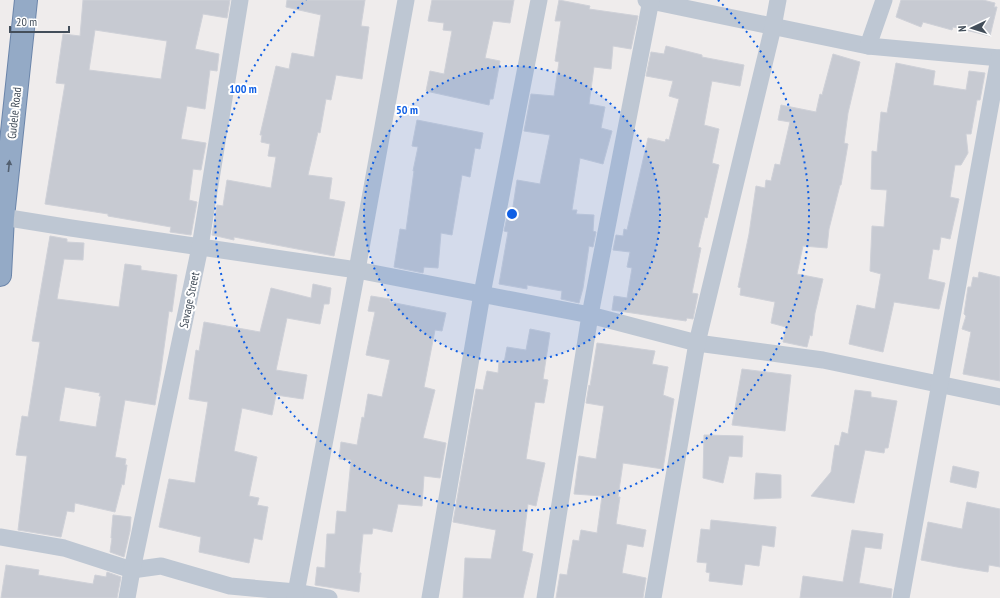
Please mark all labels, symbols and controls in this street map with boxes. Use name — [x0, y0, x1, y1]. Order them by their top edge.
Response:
scale bar — [10, 8, 69, 34]
north arrow — [952, 8, 992, 48]
text: 20 m — [16, 14, 37, 29]
text: N — [955, 25, 969, 32]
text: 100 m — [229, 81, 257, 96]
street label: Gudele Road — [4, 86, 24, 140]
text: 50 m — [396, 102, 418, 117]
one-way arrow — [5, 160, 12, 172]
centre of rings — [505, 207, 519, 221]
street label: Savage Street — [176, 270, 202, 329]

